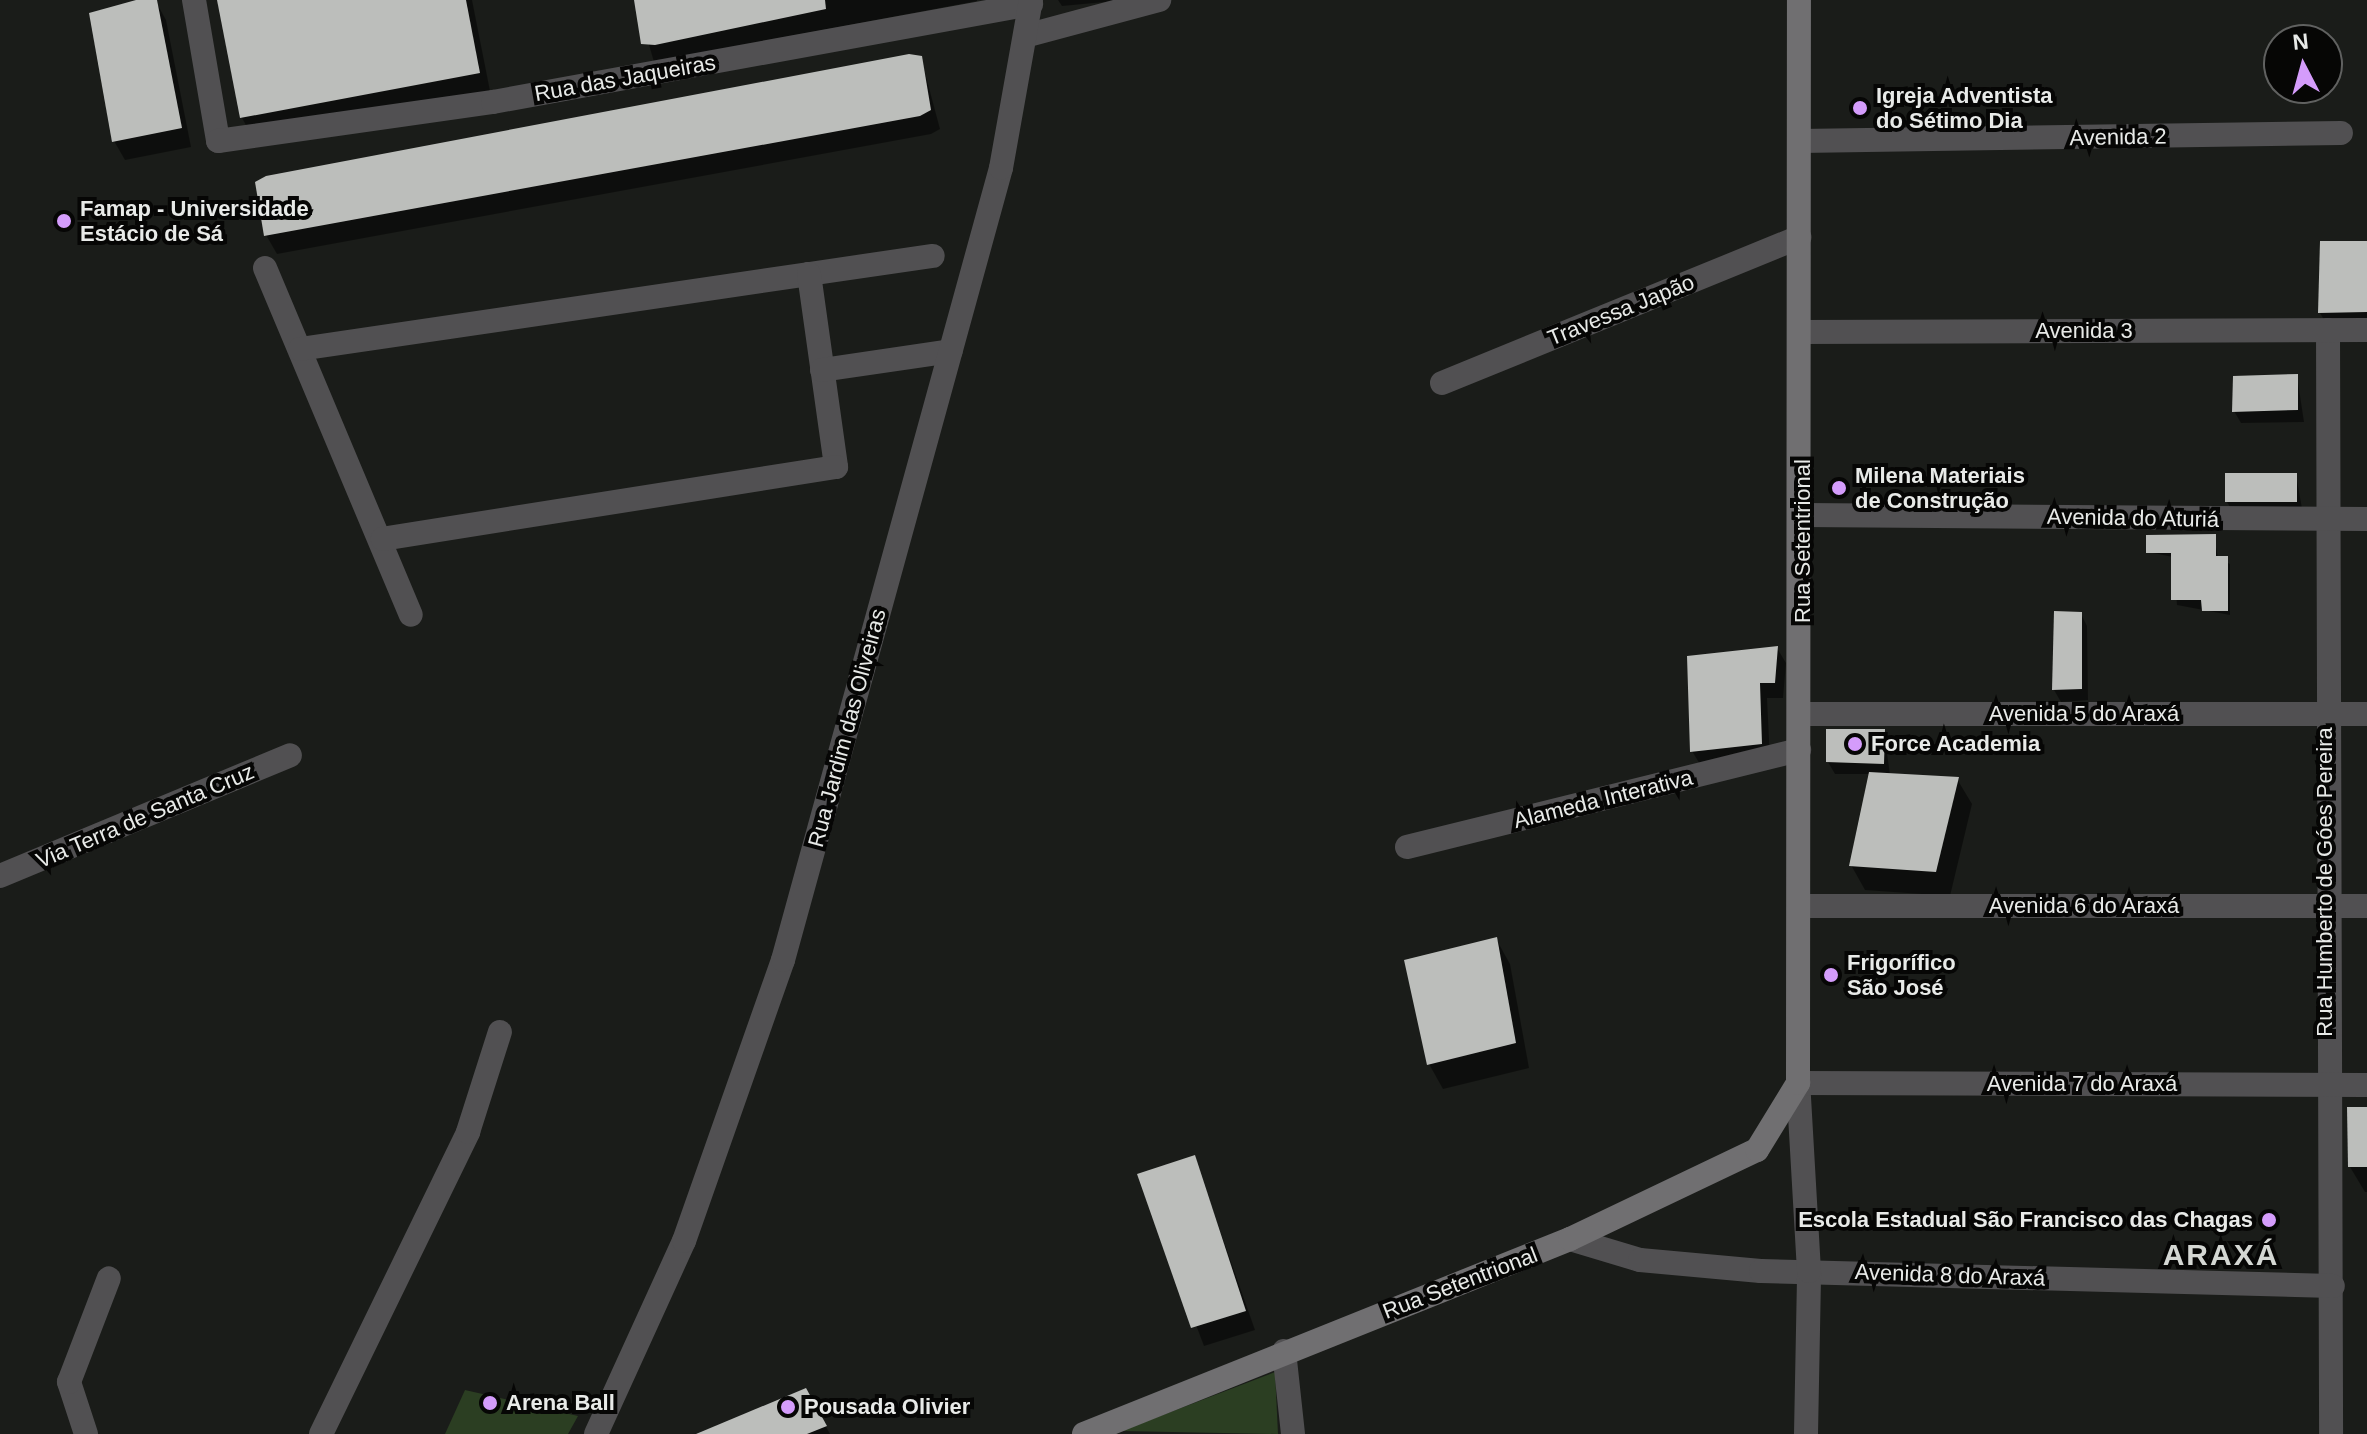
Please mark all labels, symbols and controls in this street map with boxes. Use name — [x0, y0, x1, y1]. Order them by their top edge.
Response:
north arrow — [2263, 24, 2343, 104]
text: N — [2291, 28, 2310, 55]
street label: Rua das Jaqueiras — [532, 49, 718, 107]
place label: Igreja Adventista do Sétimo Dia — [1876, 82, 2053, 134]
marker: Igreja Adventista do Sétimo Dia — [1851, 99, 1869, 117]
street label: Avenida 2 — [2069, 123, 2167, 151]
place label: Famap - Universidade Estácio de Sá — [80, 195, 309, 246]
marker: Famap - Universidade Estácio de Sá — [55, 212, 73, 230]
street label: Travessa Japão — [1544, 269, 1698, 351]
street label: Avenida 3 — [2035, 318, 2133, 344]
street label: Rua Setentrional — [1790, 459, 1816, 623]
place label: Milena Materiais de Construção — [1855, 462, 2025, 514]
marker: Milena Materiais de Construção — [1830, 479, 1848, 497]
street label: Avenida do Aturiá — [2046, 503, 2220, 533]
street label: Rua Jardim das Oliveiras — [802, 606, 892, 850]
street label: Avenida 5 do Araxá — [1988, 701, 2180, 727]
street label: Rua Humberto de Góes Pereira — [2312, 727, 2338, 1037]
place label: Force Academia — [1871, 731, 2041, 757]
marker: Force Academia — [1846, 735, 1864, 753]
street label: Via Terra de Santa Cruz — [32, 758, 258, 874]
street label: Alameda Interativa — [1511, 764, 1695, 834]
street label: Avenida 6 do Araxá — [1988, 893, 2180, 919]
place label: Frigorífico São José — [1847, 949, 1956, 1000]
marker: Frigorífico São José — [1822, 966, 1840, 984]
street label: Avenida 7 do Araxá — [1986, 1071, 2178, 1097]
place label: Escola Estadual São Francisco das Chagas — [1798, 1207, 2253, 1233]
marker: Escola Estadual São Francisco das Chagas — [2260, 1211, 2278, 1229]
district label: ARAXÁ — [2163, 1237, 2279, 1273]
street label: Rua Setentrional — [1379, 1241, 1541, 1325]
street label: Avenida 8 do Araxá — [1854, 1258, 2046, 1292]
place label: Arena Ball — [506, 1390, 615, 1416]
marker: Arena Ball — [481, 1394, 499, 1412]
place label: Pousada Olivier — [804, 1394, 970, 1420]
marker: Pousada Olivier — [779, 1398, 797, 1416]

